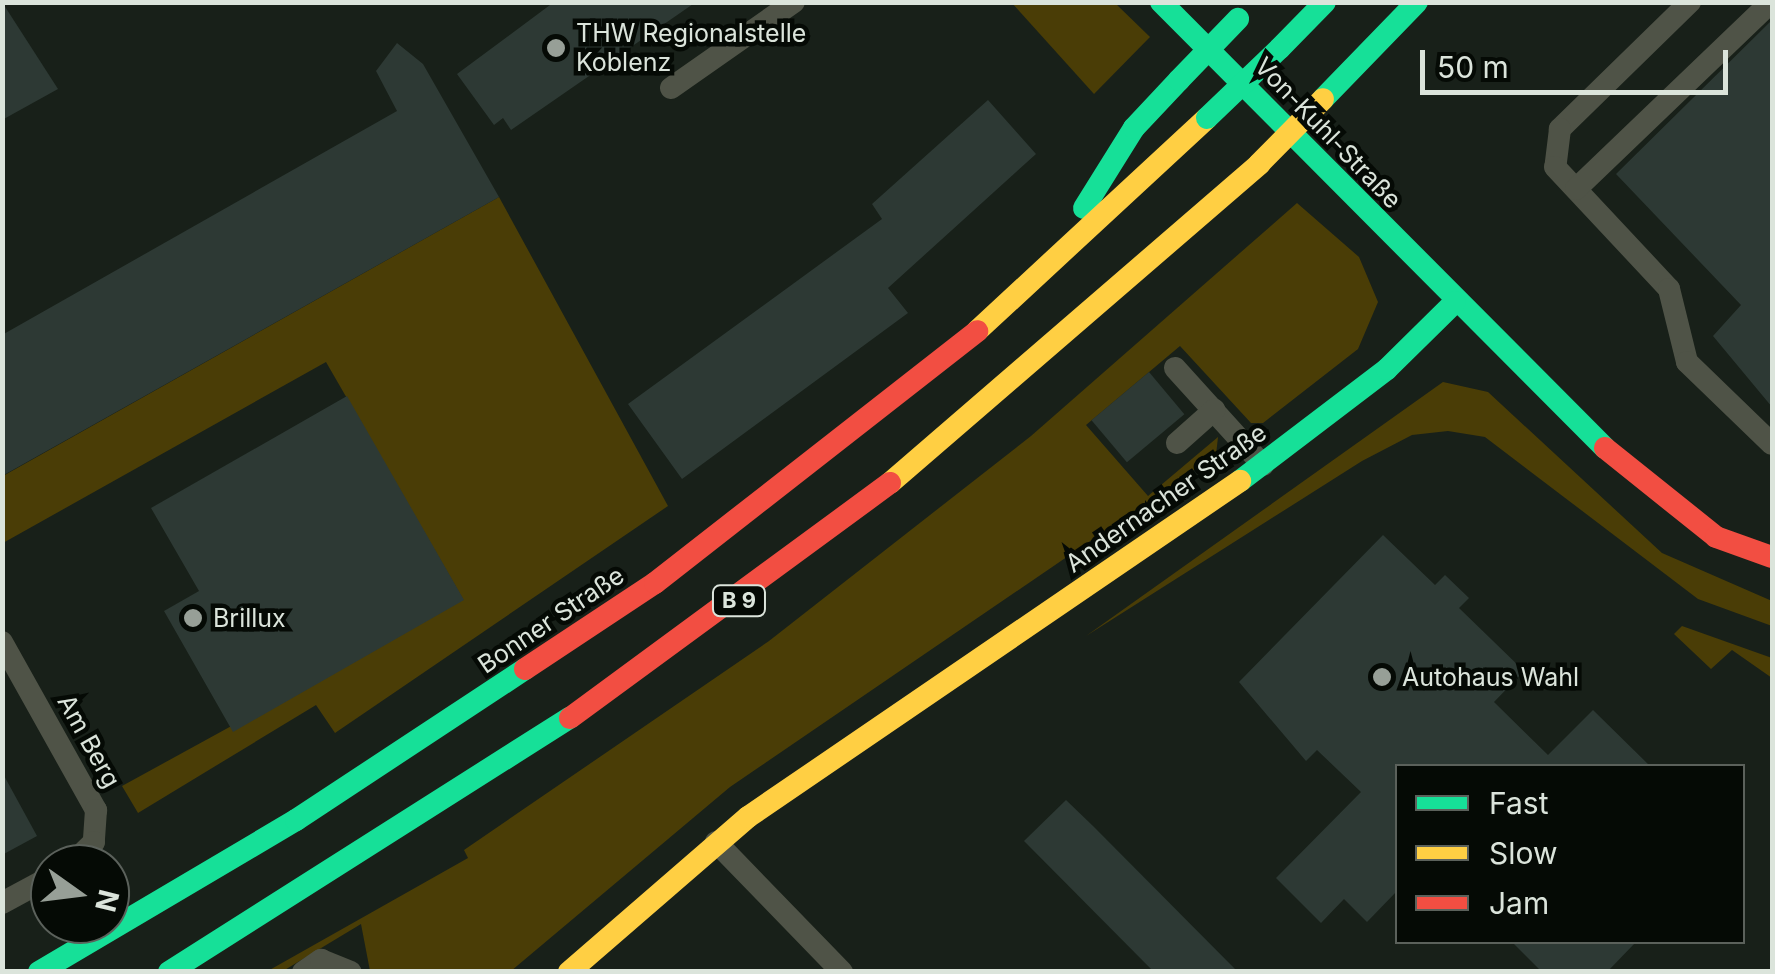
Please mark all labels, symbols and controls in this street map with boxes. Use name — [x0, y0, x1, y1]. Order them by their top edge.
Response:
place label: THW Regionalstelle Koblenz — [576, 19, 806, 78]
scale bar — [1425, 30, 1732, 92]
marker: THW Regionalstelle Koblenz — [545, 37, 567, 59]
text: 50 m — [1437, 49, 1509, 85]
street label: Von-Kuhl-Straße — [1248, 51, 1408, 215]
street label: Andernacher Straße — [1060, 417, 1272, 579]
street label: Bonner Straße — [472, 560, 630, 680]
road number: B 9 — [712, 584, 766, 618]
place label: Brillux — [213, 603, 286, 633]
marker: Brillux — [182, 607, 204, 629]
place label: Autohaus Wahl — [1402, 662, 1579, 692]
marker: Autohaus Wahl — [1371, 666, 1393, 688]
street label: Am Berg — [51, 689, 127, 793]
legend — [1395, 764, 1745, 944]
text: Fast — [1489, 785, 1548, 821]
text: Slow — [1489, 835, 1558, 871]
north arrow — [30, 844, 130, 944]
text: Jam — [1489, 885, 1549, 921]
text: N — [88, 886, 126, 915]

